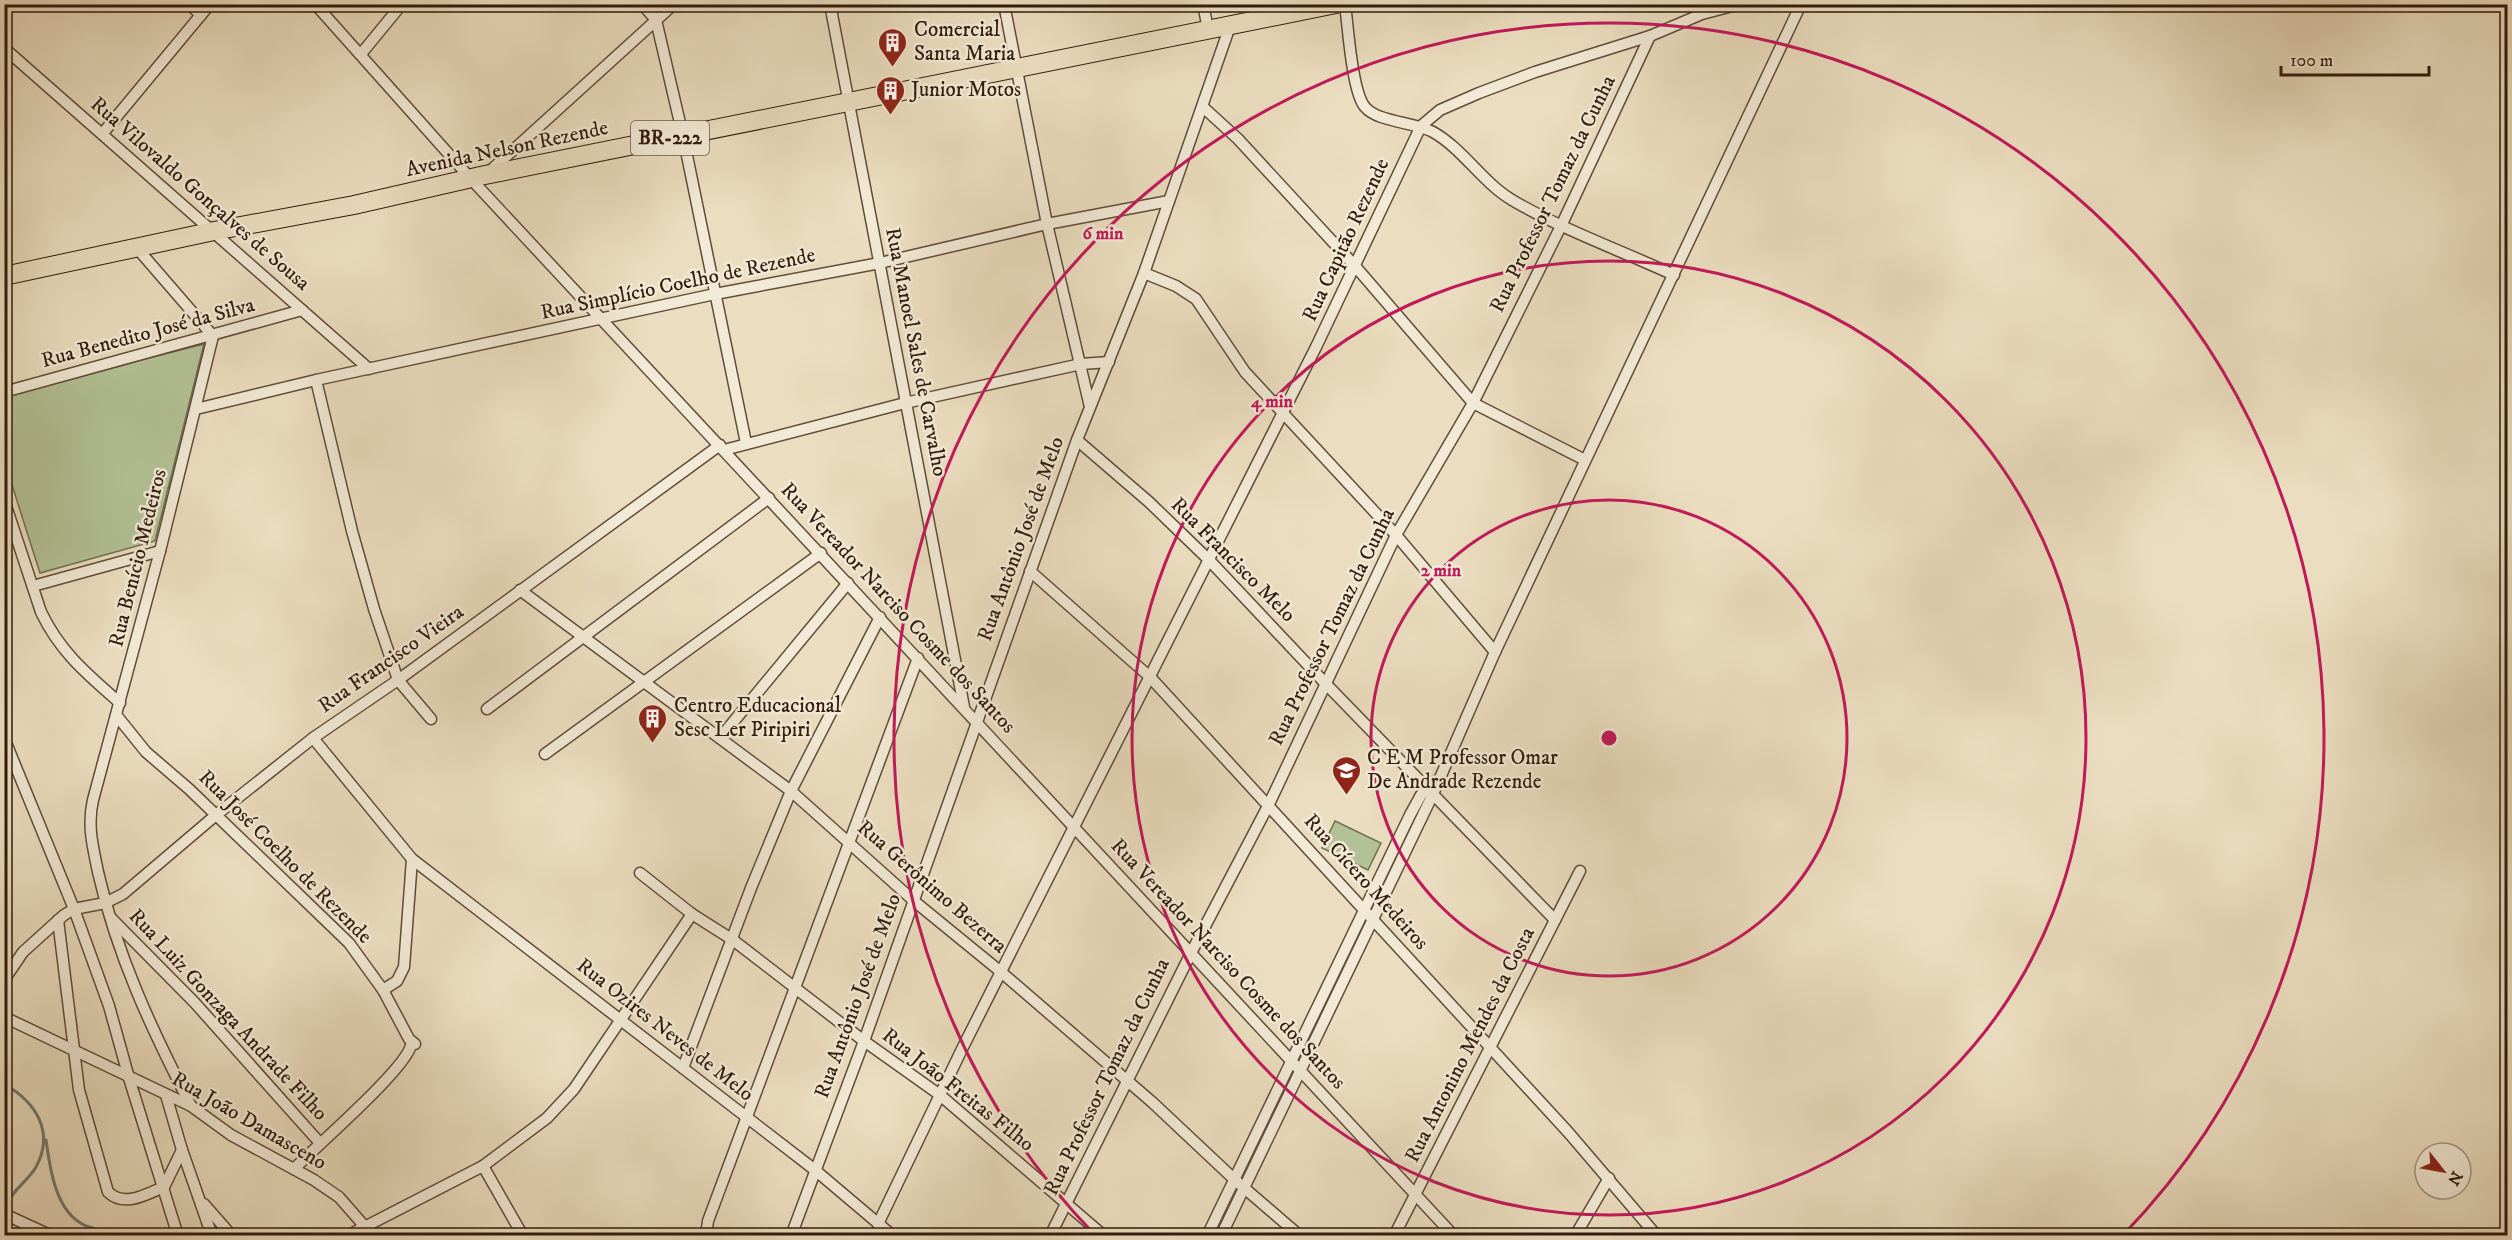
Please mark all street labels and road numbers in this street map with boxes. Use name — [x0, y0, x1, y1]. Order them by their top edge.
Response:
street label: Rua Professor Tomaz da Cunha — [1484, 71, 1622, 317]
street label: Rua Vilovaldo Gonçalves de Sousa — [85, 92, 315, 297]
street label: Avenida Nelson Rezende — [403, 115, 611, 183]
road number: BR-222 — [631, 121, 709, 155]
street label: Rua Capitão Rezende — [1297, 154, 1395, 326]
street label: Rua Manoel Sales de Carvalho — [879, 225, 953, 479]
street label: Rua Simplício Coelho de Rezende — [538, 242, 818, 326]
street label: Rua Benedito José da Silva — [39, 292, 257, 374]
street label: Rua Antônio José de Melo — [972, 433, 1070, 645]
street label: Rua Benício Medeiros — [103, 466, 173, 650]
street label: Rua Vereador Narciso Cosme dos Santos — [775, 477, 1021, 739]
street label: Rua Francisco Melo — [1165, 492, 1301, 628]
street label: Rua Professor Tomaz da Cunha — [1263, 504, 1401, 750]
street label: Rua Francisco Vieira — [313, 599, 469, 719]
street label: Rua José Coelho de Rezende — [193, 765, 377, 949]
street label: Rua Cícero Medeiros — [1298, 809, 1434, 955]
street label: Rua Gerônimo Bezerra — [852, 815, 1012, 959]
street label: Rua Vereador Narciso Cosme dos Santos — [1105, 833, 1351, 1095]
street label: Rua Antônio José de Melo — [809, 890, 907, 1102]
street label: Rua Luiz Gonzaga Andrade Filho — [123, 904, 333, 1126]
street label: Rua Antonino Mendes da Costa — [1399, 923, 1541, 1167]
street label: Rua Ozires Neves de Melo — [571, 953, 759, 1107]
street label: Rua Professor Tomaz da Cunha — [1038, 954, 1176, 1200]
street label: Rua João Freitas Filho — [877, 1023, 1039, 1157]
street label: Rua João Damasceno — [167, 1066, 331, 1176]

